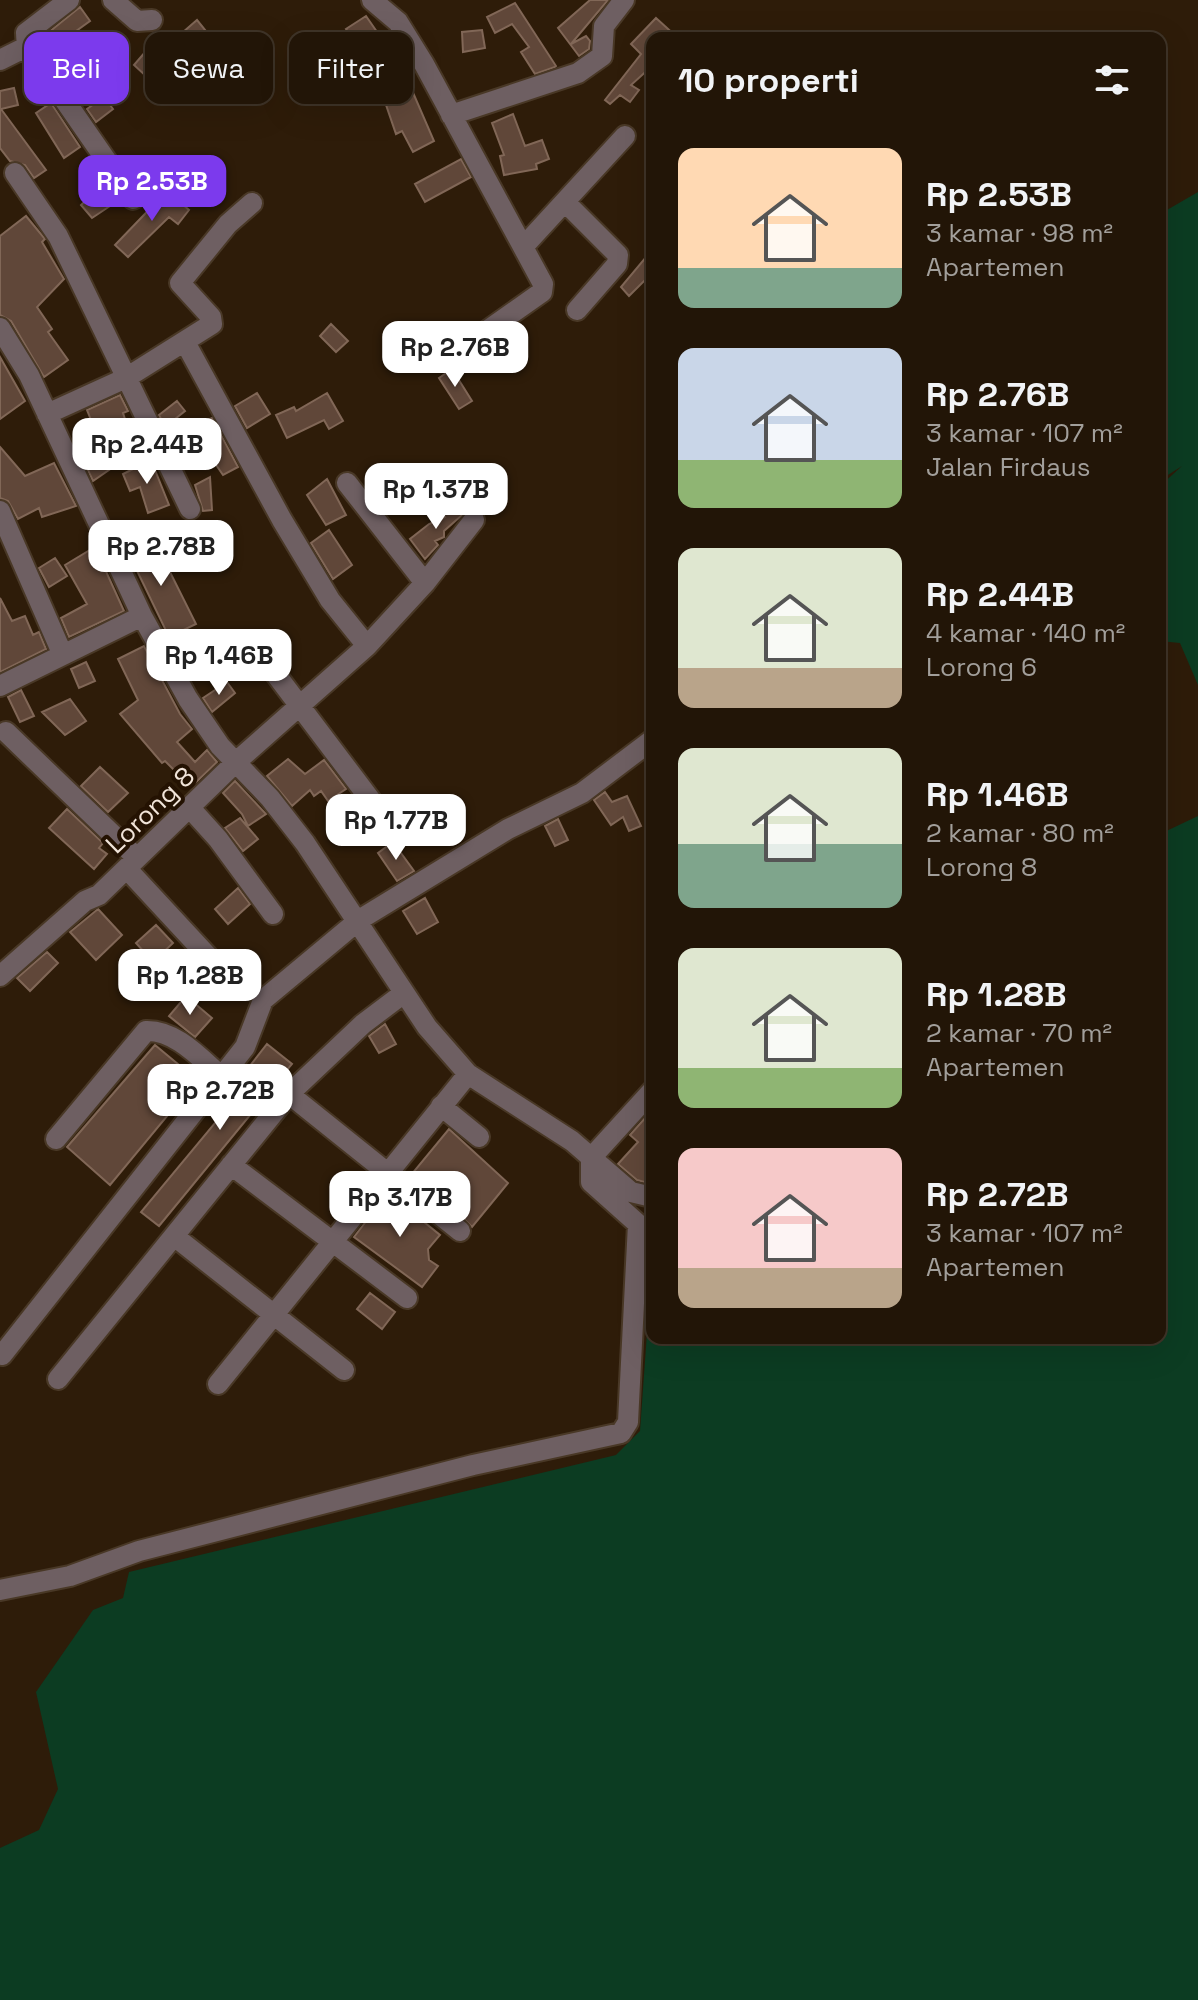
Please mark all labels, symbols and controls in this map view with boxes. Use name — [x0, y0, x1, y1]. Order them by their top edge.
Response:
chip: Beli — [24, 32, 129, 104]
chip: Sewa — [145, 32, 273, 104]
chip: Filter — [289, 32, 413, 104]
icon: filters — [1090, 58, 1134, 102]
text: 10 properti — [678, 59, 859, 102]
pin: Rp 2.53B — [69, 155, 235, 223]
text: Rp 2.53B — [96, 164, 208, 198]
text: Rp 2.53B — [926, 173, 1072, 216]
icon: home — [742, 180, 838, 276]
text: 3 kamar · 98 m² — [926, 216, 1113, 250]
text: Apartemen — [926, 250, 1064, 284]
pin: Rp 2.76B — [372, 321, 538, 389]
text: Rp 2.76B — [400, 330, 510, 364]
text: Rp 2.76B — [926, 373, 1069, 416]
icon: home — [742, 380, 838, 476]
text: 3 kamar · 107 m² — [926, 416, 1123, 450]
pin: Rp 2.44B — [64, 418, 230, 486]
text: Rp 2.44B — [90, 427, 204, 461]
text: Jalan Firdaus — [926, 450, 1090, 484]
pin: Rp 1.37B — [353, 463, 519, 531]
text: Rp 1.37B — [383, 472, 489, 506]
pin: Rp 2.78B — [78, 520, 244, 588]
text: Rp 2.78B — [106, 529, 216, 563]
text: Rp 2.44B — [926, 573, 1074, 616]
icon: home — [742, 580, 838, 676]
text: 4 kamar · 140 m² — [926, 616, 1125, 650]
pin: Rp 1.46B — [136, 629, 302, 697]
text: Rp 1.46B — [165, 638, 274, 672]
text: Lorong 6 — [926, 650, 1037, 684]
street label: Lorong 8 — [98, 759, 202, 861]
text: Rp 1.46B — [926, 773, 1069, 816]
icon: home — [742, 780, 838, 876]
pin: Rp 1.77B — [313, 794, 479, 862]
text: Rp 1.77B — [344, 803, 448, 837]
text: 2 kamar · 80 m² — [926, 816, 1114, 850]
text: Lorong 8 — [926, 850, 1037, 884]
pin: Rp 1.28B — [107, 949, 273, 1017]
text: Rp 1.28B — [136, 958, 244, 992]
text: Rp 1.28B — [926, 973, 1067, 1016]
icon: home — [742, 980, 838, 1076]
text: 2 kamar · 70 m² — [926, 1016, 1112, 1050]
text: Apartemen — [926, 1050, 1064, 1084]
pin: Rp 2.72B — [137, 1064, 303, 1132]
text: Rp 2.72B — [166, 1073, 274, 1107]
pin: Rp 3.17B — [317, 1171, 483, 1239]
text: Rp 2.72B — [926, 1173, 1068, 1216]
text: Rp 3.17B — [347, 1180, 453, 1214]
icon: home — [742, 1180, 838, 1276]
text: 3 kamar · 107 m² — [926, 1216, 1123, 1250]
text: Apartemen — [926, 1250, 1064, 1284]

